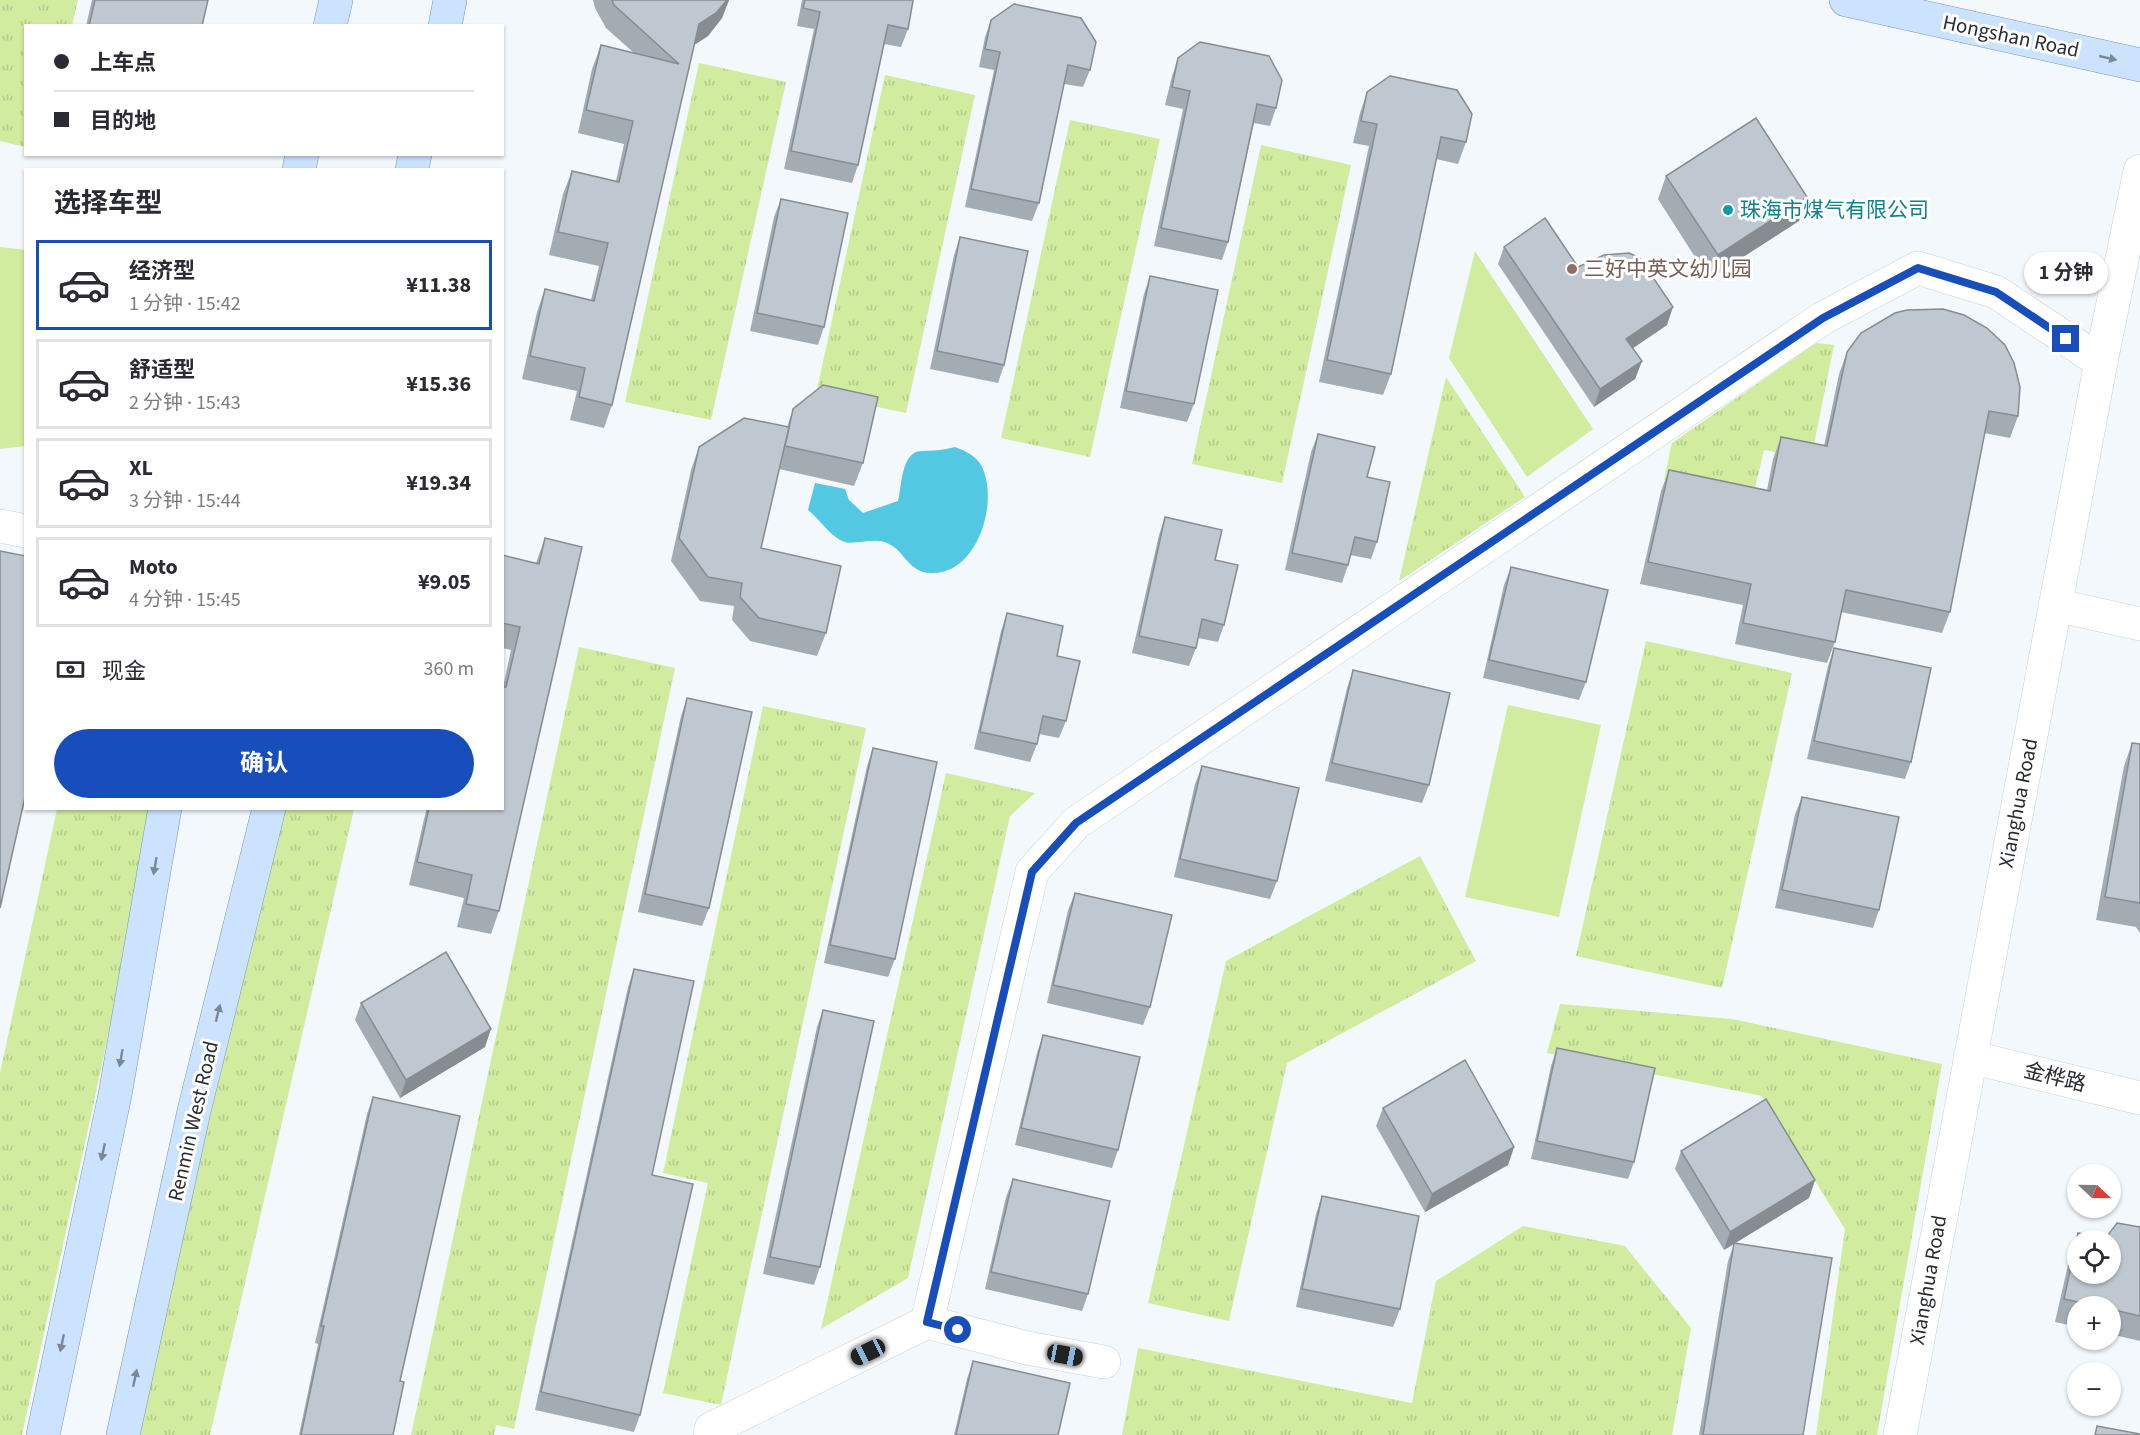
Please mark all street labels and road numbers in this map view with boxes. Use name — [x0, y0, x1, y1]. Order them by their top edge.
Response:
street label: Hongshan Road — [1940, 7, 2082, 65]
street label: Xianghua Road — [1991, 736, 2045, 870]
street label: Renmin West Road — [160, 1038, 226, 1204]
street label: 金桦路 — [2021, 1055, 2089, 1099]
street label: Xianghua Road — [1902, 1213, 1954, 1347]

